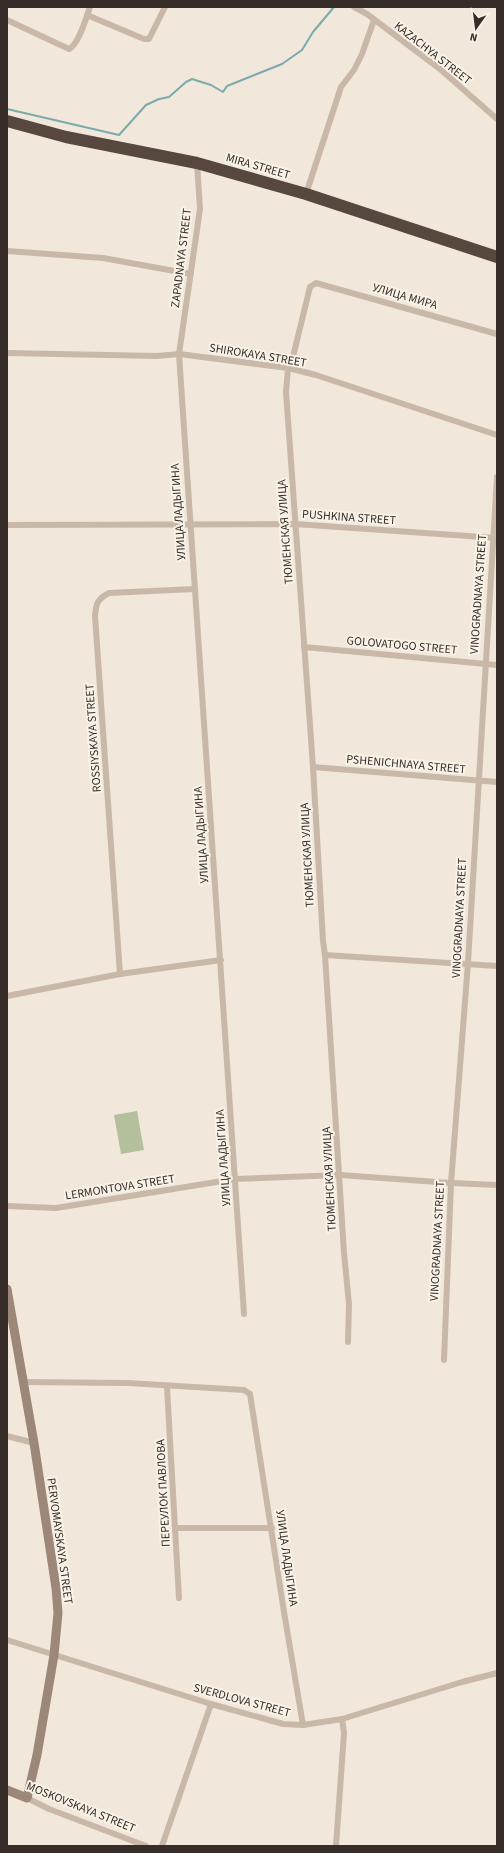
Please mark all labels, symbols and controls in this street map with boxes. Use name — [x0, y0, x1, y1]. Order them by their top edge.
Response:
north arrow — [456, 8, 496, 48]
street label: KAZACHYA STREET — [391, 18, 475, 89]
text: N — [468, 29, 479, 45]
street label: MIRA STREET — [224, 149, 293, 184]
street label: ZAPADNAYA STREET — [167, 207, 196, 309]
street label: УЛИЦА МИРА — [370, 279, 440, 314]
street label: SHIROKAYA STREET — [208, 339, 308, 372]
street label: УЛИЦА ЛАДЫГИНА — [167, 463, 190, 561]
street label: ТЮМЕНСКАЯ УЛИЦА — [273, 479, 298, 585]
street label: PUSHKINA STREET — [302, 506, 397, 529]
street label: VINOGRADNAYA STREET — [466, 533, 491, 655]
street label: GOLOVATOGO STREET — [346, 632, 459, 659]
street label: ROSSIYSKAYA STREET — [81, 683, 106, 793]
street label: PSHENICHNAYA STREET — [345, 751, 467, 778]
street label: УЛИЦА ЛАДЫГИНА — [190, 786, 213, 884]
street label: ТЮМЕНСКАЯ УЛИЦА — [296, 802, 319, 908]
street label: VINOGRADNAYA STREET — [448, 857, 471, 979]
street label: УЛИЦА ЛАДЫГИНА — [212, 1109, 235, 1207]
street label: ТЮМЕНСКАЯ УЛИЦА — [318, 1126, 341, 1232]
street label: LERMONTOVA STREET — [64, 1170, 177, 1205]
street label: VINOGRADNAYA STREET — [426, 1180, 449, 1302]
street label: ПЕРЕУЛОК ПАВЛОВА — [152, 1438, 175, 1547]
street label: PERVOMAYSKAYA STREET — [42, 1477, 77, 1606]
street label: УЛИЦА ЛАДЫГИНА — [271, 1509, 302, 1608]
street label: SVERDLOVA STREET — [191, 1679, 293, 1722]
street label: MOSKOVSKAYA STREET — [24, 1778, 138, 1837]

